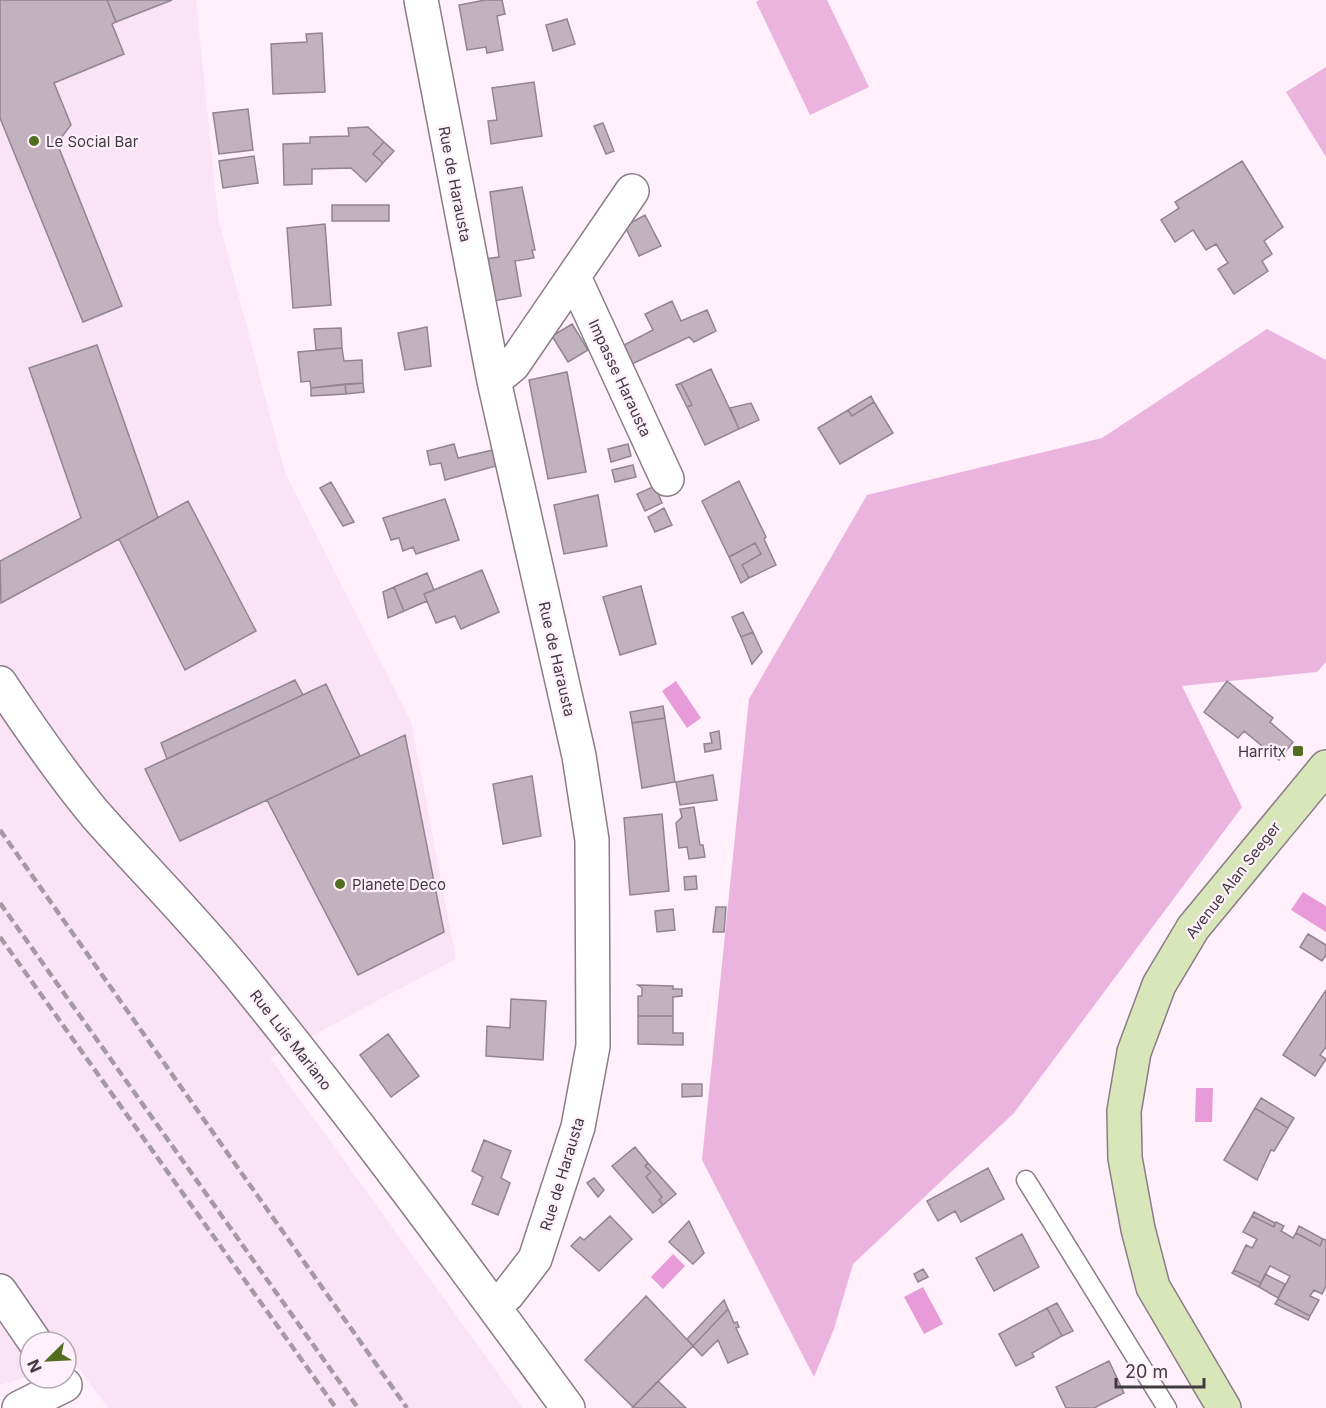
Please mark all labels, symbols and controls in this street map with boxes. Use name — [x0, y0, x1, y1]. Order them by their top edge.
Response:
street label: Rue de Harausta — [434, 125, 476, 243]
place label: Le Social Bar — [46, 132, 139, 151]
marker: Le Social Bar — [27, 134, 41, 148]
street label: Impasse Harausta — [584, 316, 656, 440]
street label: Rue de Harausta — [535, 600, 579, 718]
place label: Harritx — [1238, 742, 1286, 761]
marker: Harritx — [1291, 744, 1305, 758]
street label: Avenue Alan Seeger — [1181, 817, 1285, 942]
place label: Planete Deco — [352, 875, 446, 894]
marker: Planete Deco — [333, 877, 347, 891]
street label: Rue Luis Mariano — [246, 986, 336, 1094]
street label: Rue de Harausta — [536, 1115, 588, 1233]
north arrow — [18, 1330, 78, 1390]
scale bar — [1116, 1351, 1204, 1389]
text: N — [23, 1356, 46, 1376]
text: 20 m — [1125, 1361, 1168, 1382]

